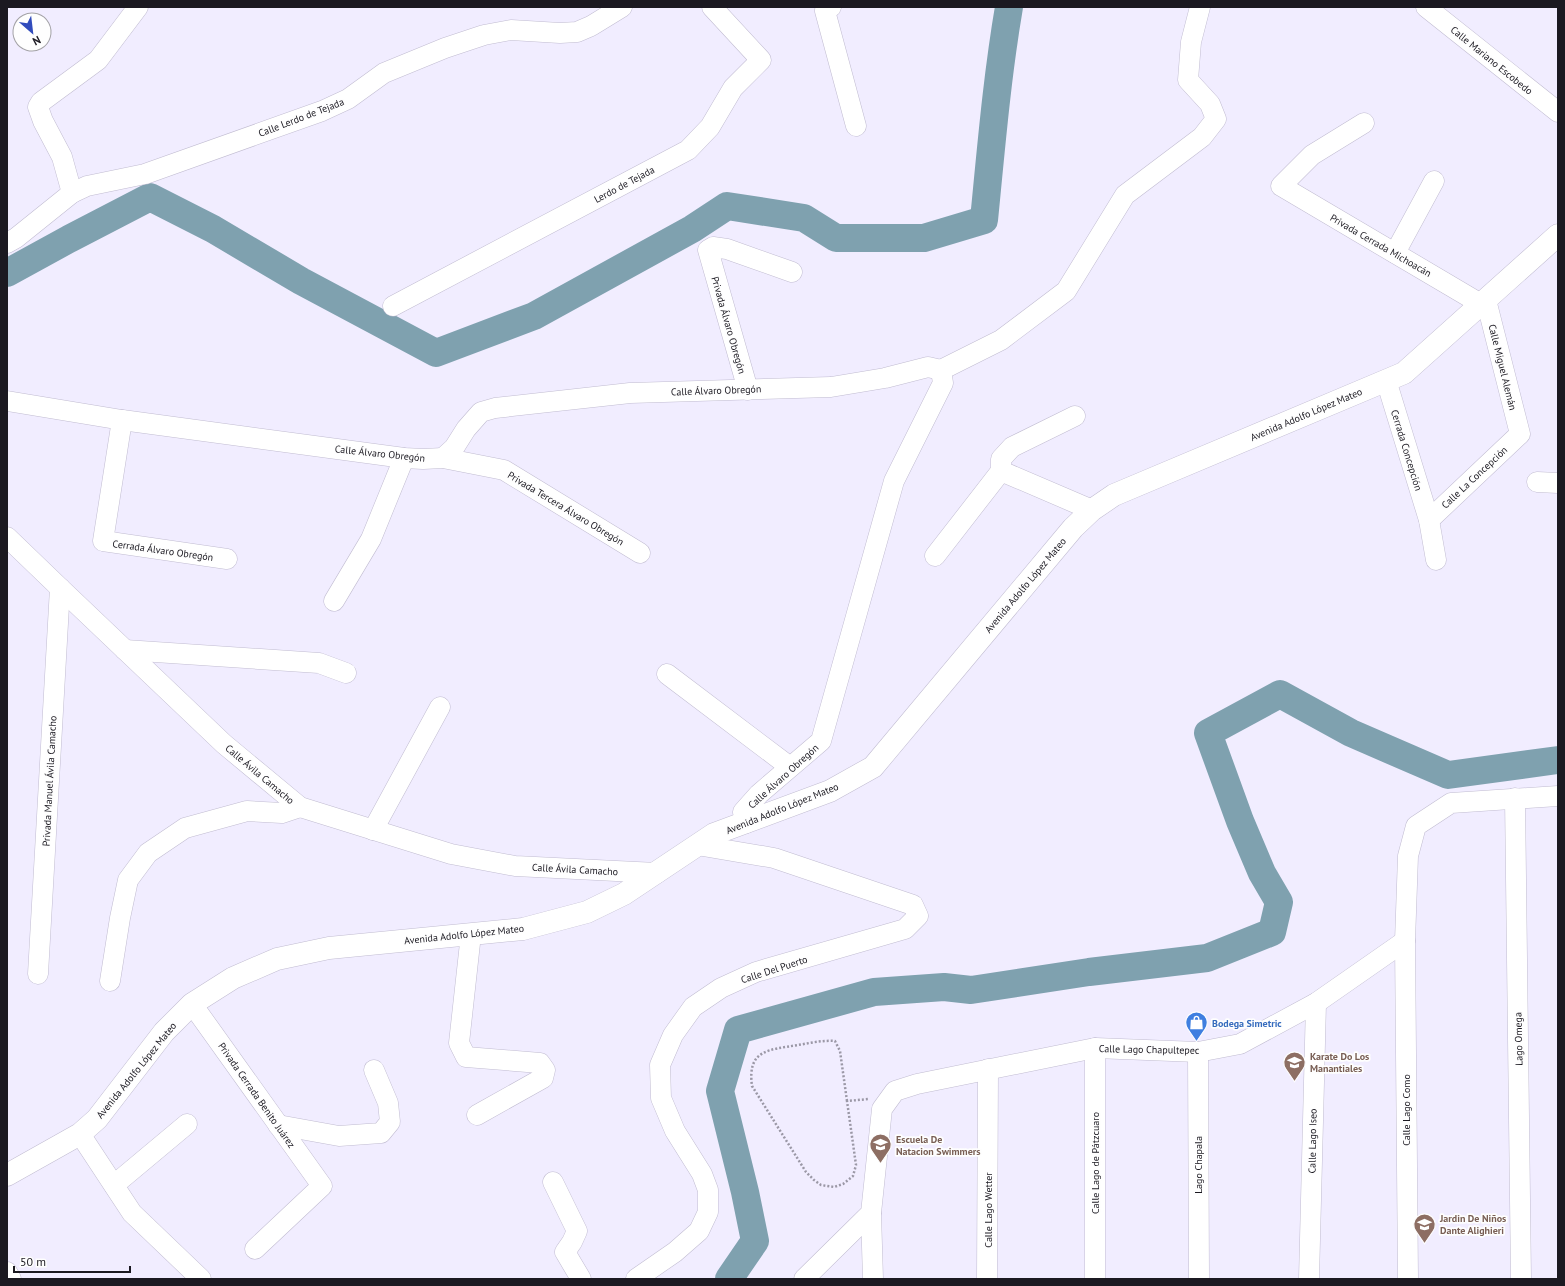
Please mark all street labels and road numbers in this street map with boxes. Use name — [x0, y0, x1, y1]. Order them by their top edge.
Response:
street label: Calle Mariano Escobedo — [1448, 23, 1535, 98]
street label: Calle Lerdo de Tejada — [257, 95, 346, 140]
street label: Lerdo de Tejada — [592, 163, 657, 206]
street label: Privada Cerrada Michoacán — [1328, 211, 1434, 280]
street label: Privada Álvaro Obregón — [708, 275, 749, 375]
street label: Calle Miguel Alemán — [1486, 323, 1519, 411]
street label: Calle Álvaro Obregón — [671, 382, 761, 399]
street label: Avenida Adolfo López Mateo — [1248, 385, 1364, 444]
street label: Cerrada Concepción — [1388, 408, 1425, 492]
street label: Calle Álvaro Obregón — [334, 442, 426, 465]
street label: Calle La Concepción — [1439, 443, 1510, 511]
street label: Privada Tercera Álvaro Obregón — [505, 468, 626, 548]
street label: Avenida Adolfo López Mateo — [982, 535, 1069, 636]
street label: Cerrada Álvaro Obregón — [112, 537, 214, 564]
street label: Privada Manuel Ávila Camacho — [40, 715, 59, 847]
street label: Calle Álvaro Obregón — [745, 741, 821, 812]
street label: Calle Ávila Camacho — [222, 742, 297, 807]
street label: Avenida Adolfo López Mateo — [724, 780, 840, 837]
street label: Calle Ávila Camacho — [532, 861, 618, 878]
street label: Avenida Adolfo López Mateo — [404, 922, 525, 947]
street label: Calle Del Puerto — [739, 953, 809, 986]
street label: Lago Omega — [1512, 1012, 1525, 1066]
street label: Avenida Adolfo López Mateo — [93, 1019, 179, 1121]
street label: Privada Cerrada Benito Juárez — [215, 1040, 298, 1151]
street label: Calle Lago Chapultepec — [1099, 1042, 1200, 1057]
street label: Calle Lago Como — [1400, 1074, 1413, 1146]
street label: Calle Lago Iseo — [1305, 1108, 1320, 1174]
street label: Calle Lago de Pátzcuaro — [1089, 1112, 1102, 1214]
street label: Lago Chapala — [1192, 1136, 1205, 1194]
street label: Calle Lago Wetter — [982, 1172, 995, 1248]

